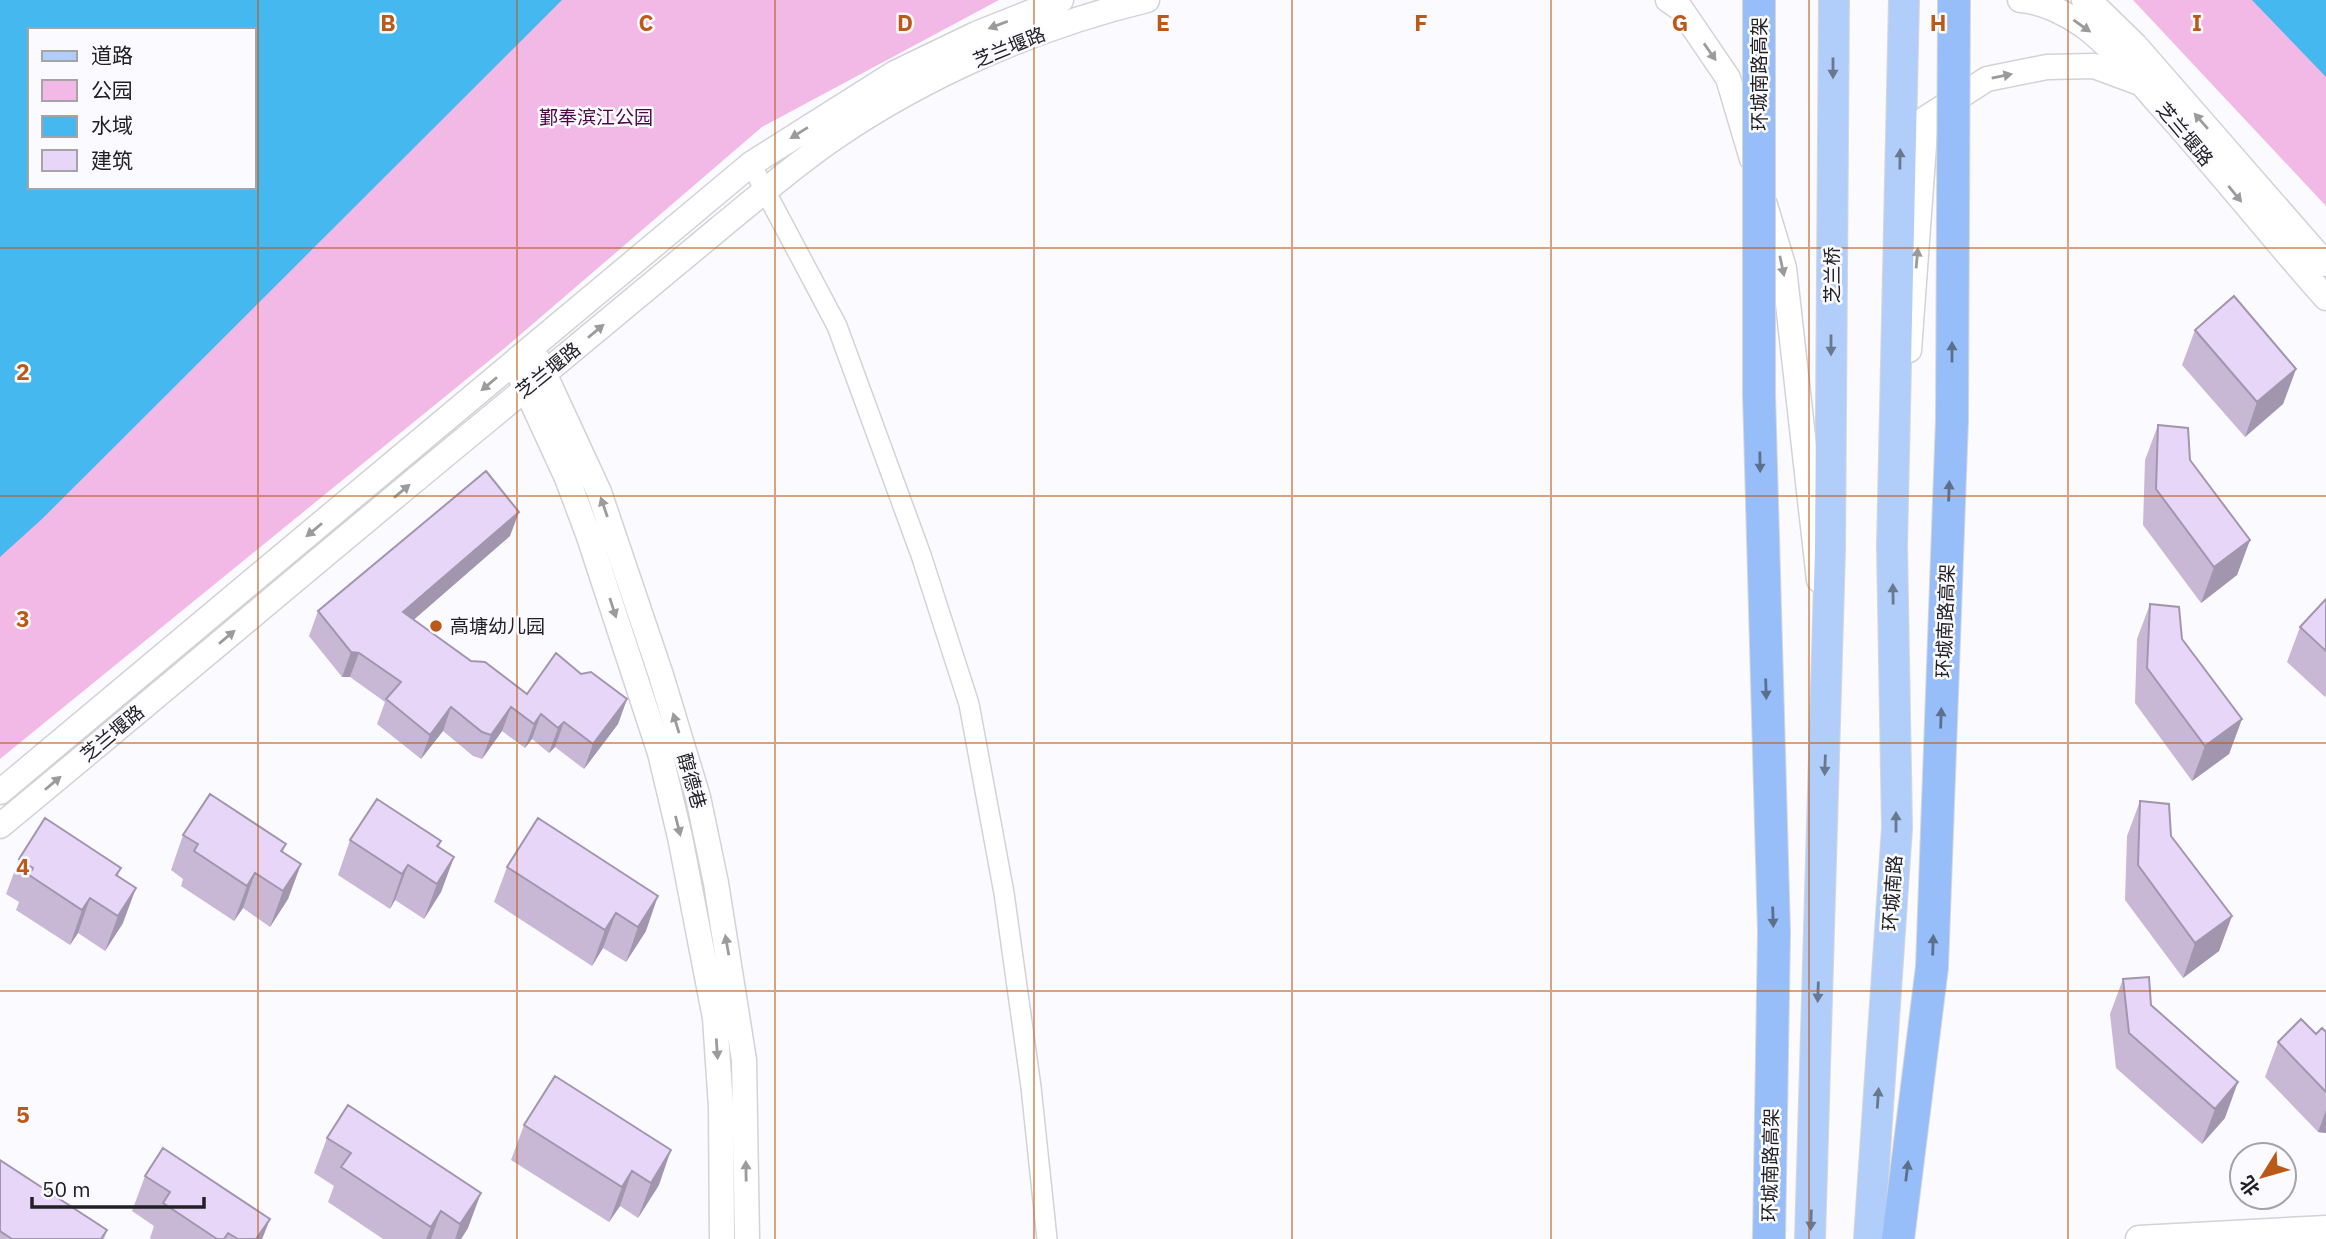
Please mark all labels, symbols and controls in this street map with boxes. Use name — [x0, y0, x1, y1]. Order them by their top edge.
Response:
text: B — [380, 7, 396, 37]
text: C — [639, 7, 654, 37]
text: D — [897, 7, 913, 37]
text: E — [1156, 7, 1170, 37]
text: F — [1414, 7, 1428, 37]
text: G — [1672, 7, 1688, 37]
text: H — [1930, 7, 1946, 37]
text: I — [2192, 7, 2202, 37]
street label: 环城南路高架 — [1747, 17, 1771, 131]
one-way arrow — [987, 19, 1008, 30]
one-way arrow — [2073, 19, 2091, 33]
street label: 芝兰堰路 — [969, 22, 1049, 72]
legend — [28, 28, 256, 189]
text: 道路 — [91, 41, 133, 69]
one-way arrow — [1704, 42, 1717, 62]
one-way arrow — [1827, 57, 1839, 79]
one-way arrow — [1991, 71, 2013, 82]
text: 公园 — [91, 76, 133, 104]
street label: 芝兰堰路 — [2151, 97, 2219, 171]
park label: 鄞奉滨江公园 — [539, 105, 653, 129]
text: 水域 — [91, 111, 133, 139]
one-way arrow — [2194, 112, 2209, 129]
one-way arrow — [789, 127, 808, 140]
text: 建筑 — [91, 146, 133, 174]
one-way arrow — [1895, 148, 1906, 170]
one-way arrow — [2227, 186, 2242, 203]
street label: 芝兰桥 — [1820, 246, 1844, 304]
one-way arrow — [1912, 247, 1923, 269]
one-way arrow — [1777, 255, 1788, 277]
one-way arrow — [587, 323, 605, 338]
one-way arrow — [1825, 334, 1837, 356]
street label: 芝兰堰路 — [511, 337, 585, 403]
one-way arrow — [1946, 341, 1958, 363]
text: 2 — [16, 356, 30, 386]
one-way arrow — [480, 376, 497, 391]
one-way arrow — [1754, 451, 1766, 473]
one-way arrow — [1944, 479, 1955, 501]
one-way arrow — [393, 484, 411, 499]
one-way arrow — [598, 497, 609, 518]
one-way arrow — [305, 522, 323, 538]
street label: 环城南路高架 — [1931, 564, 1959, 678]
one-way arrow — [1887, 583, 1899, 605]
one-way arrow — [608, 597, 619, 618]
text: 3 — [16, 603, 30, 633]
place label: 高塘幼儿园 — [450, 614, 545, 638]
marker: 高塘幼儿园 — [428, 618, 444, 634]
one-way arrow — [219, 630, 236, 645]
one-way arrow — [1761, 679, 1772, 701]
street label: 芝兰堰路 — [75, 699, 149, 767]
one-way arrow — [1936, 707, 1947, 729]
one-way arrow — [670, 712, 680, 733]
street label: 醇德巷 — [673, 750, 711, 812]
one-way arrow — [1819, 754, 1831, 776]
one-way arrow — [44, 776, 61, 791]
one-way arrow — [1890, 810, 1902, 832]
one-way arrow — [673, 815, 684, 837]
text: 4 — [16, 851, 30, 881]
street label: 环城南路 — [1877, 854, 1907, 932]
one-way arrow — [1767, 906, 1779, 928]
one-way arrow — [721, 933, 732, 955]
one-way arrow — [1927, 934, 1938, 956]
one-way arrow — [1812, 982, 1824, 1004]
one-way arrow — [712, 1039, 723, 1061]
one-way arrow — [1873, 1086, 1884, 1108]
text: 5 — [16, 1099, 30, 1129]
street label: 环城南路高架 — [1757, 1108, 1783, 1222]
north arrow — [2228, 1141, 2298, 1211]
one-way arrow — [741, 1160, 752, 1182]
one-way arrow — [1901, 1160, 1912, 1182]
scale bar — [32, 1166, 203, 1210]
text: 北 — [2234, 1171, 2265, 1201]
text: 50 m — [42, 1175, 91, 1203]
one-way arrow — [1805, 1209, 1817, 1231]

